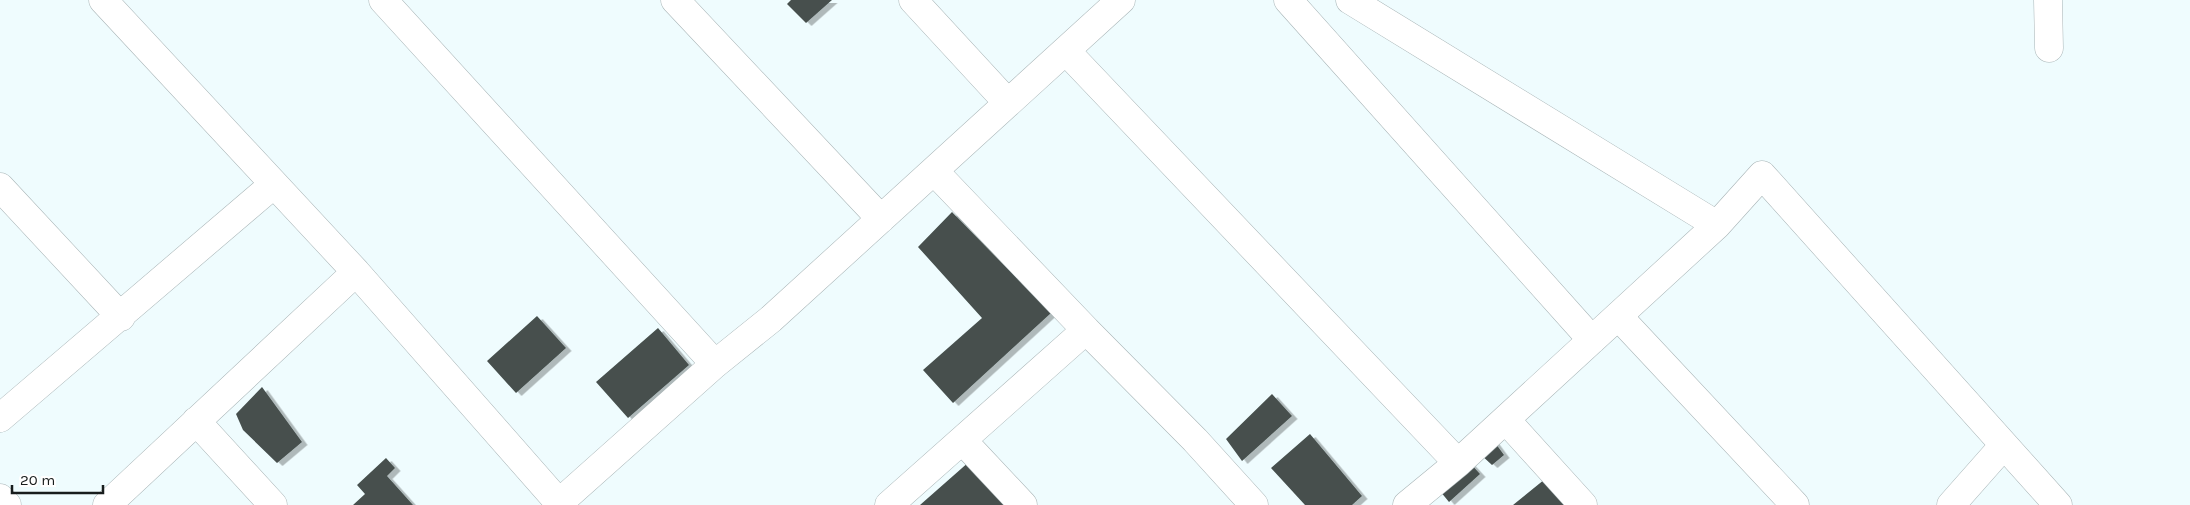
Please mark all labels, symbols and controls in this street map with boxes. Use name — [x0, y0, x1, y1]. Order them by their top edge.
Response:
scale bar — [12, 462, 104, 494]
text: 20 m — [20, 471, 55, 489]

